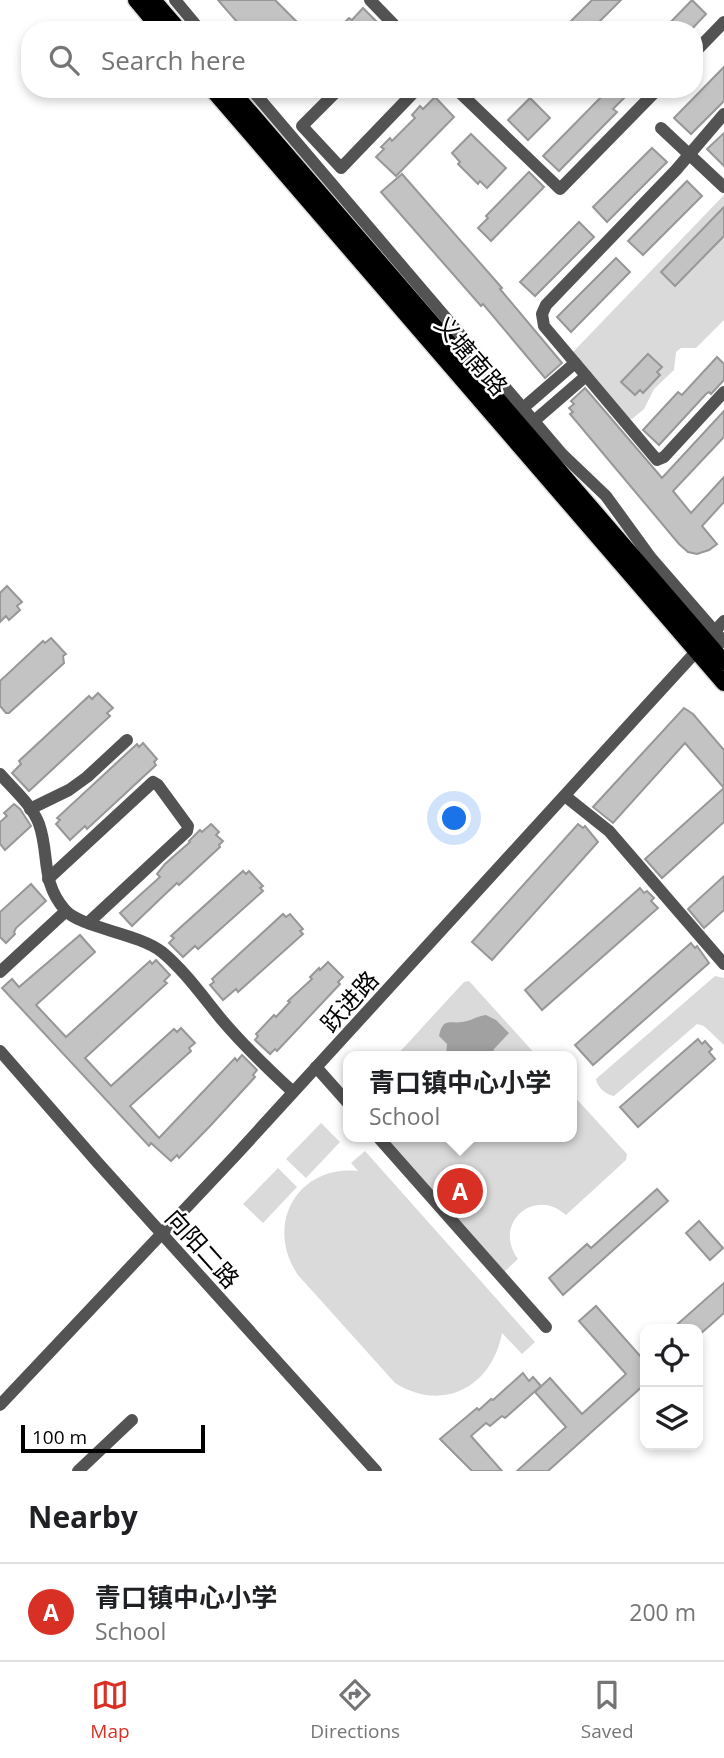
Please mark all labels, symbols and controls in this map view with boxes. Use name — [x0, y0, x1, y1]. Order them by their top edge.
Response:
search box — [21, 21, 703, 98]
icon: search — [45, 41, 83, 79]
text: Search here — [101, 42, 246, 78]
street label: 义塘南路 — [428, 308, 516, 402]
your location — [437, 801, 471, 835]
street label: 跃进路 — [313, 963, 385, 1039]
popup — [343, 1051, 577, 1142]
text: 青口镇中心小学 — [369, 1064, 551, 1100]
text: School — [369, 1100, 440, 1132]
pin: A — [437, 1165, 483, 1217]
street label: 向阳二路 — [159, 1201, 247, 1295]
map controls — [640, 1324, 703, 1450]
button: locate — [640, 1324, 703, 1387]
button: layers — [640, 1387, 703, 1450]
scale bar — [21, 1422, 205, 1454]
text: 100 m — [32, 1424, 87, 1450]
text: Nearby — [28, 1496, 138, 1537]
text: 青口镇中心小学 — [95, 1579, 277, 1615]
text: A — [43, 1596, 59, 1628]
text: 200 m — [629, 1596, 696, 1628]
text: School — [95, 1615, 166, 1647]
tab: Map — [90, 1676, 130, 1744]
tab: Directions — [310, 1676, 400, 1744]
tab: Saved — [581, 1676, 634, 1744]

